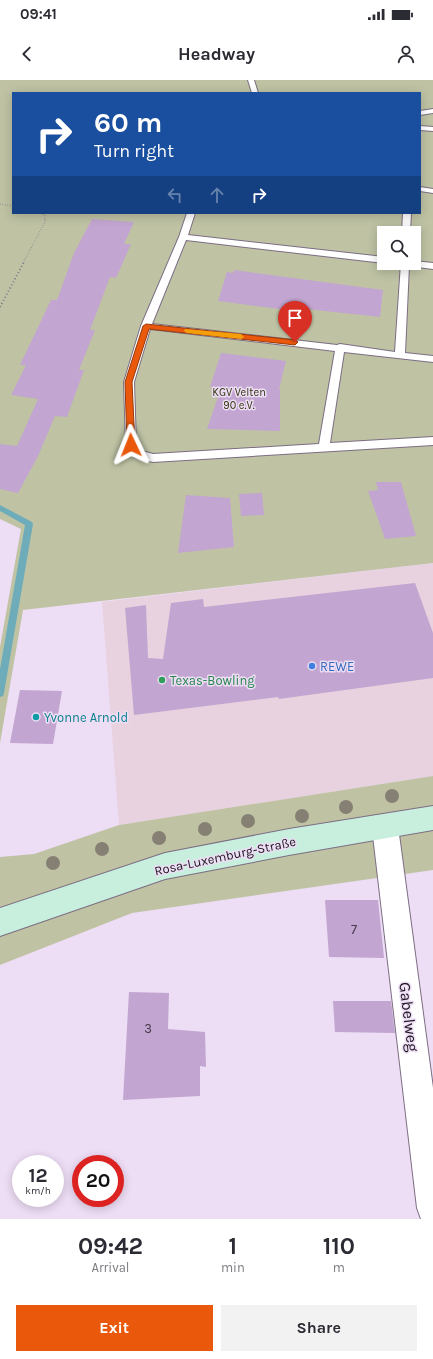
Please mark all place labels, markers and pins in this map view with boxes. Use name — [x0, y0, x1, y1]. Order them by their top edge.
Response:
pin — [278, 301, 312, 342]
place label: REWE — [320, 659, 354, 674]
marker: REWE — [307, 661, 317, 671]
place label: Texas-Bowling — [170, 673, 255, 688]
marker: Texas-Bowling — [157, 675, 167, 685]
place label: Yvonne Arnold — [44, 710, 128, 725]
marker: Yvonne Arnold — [31, 712, 41, 722]

